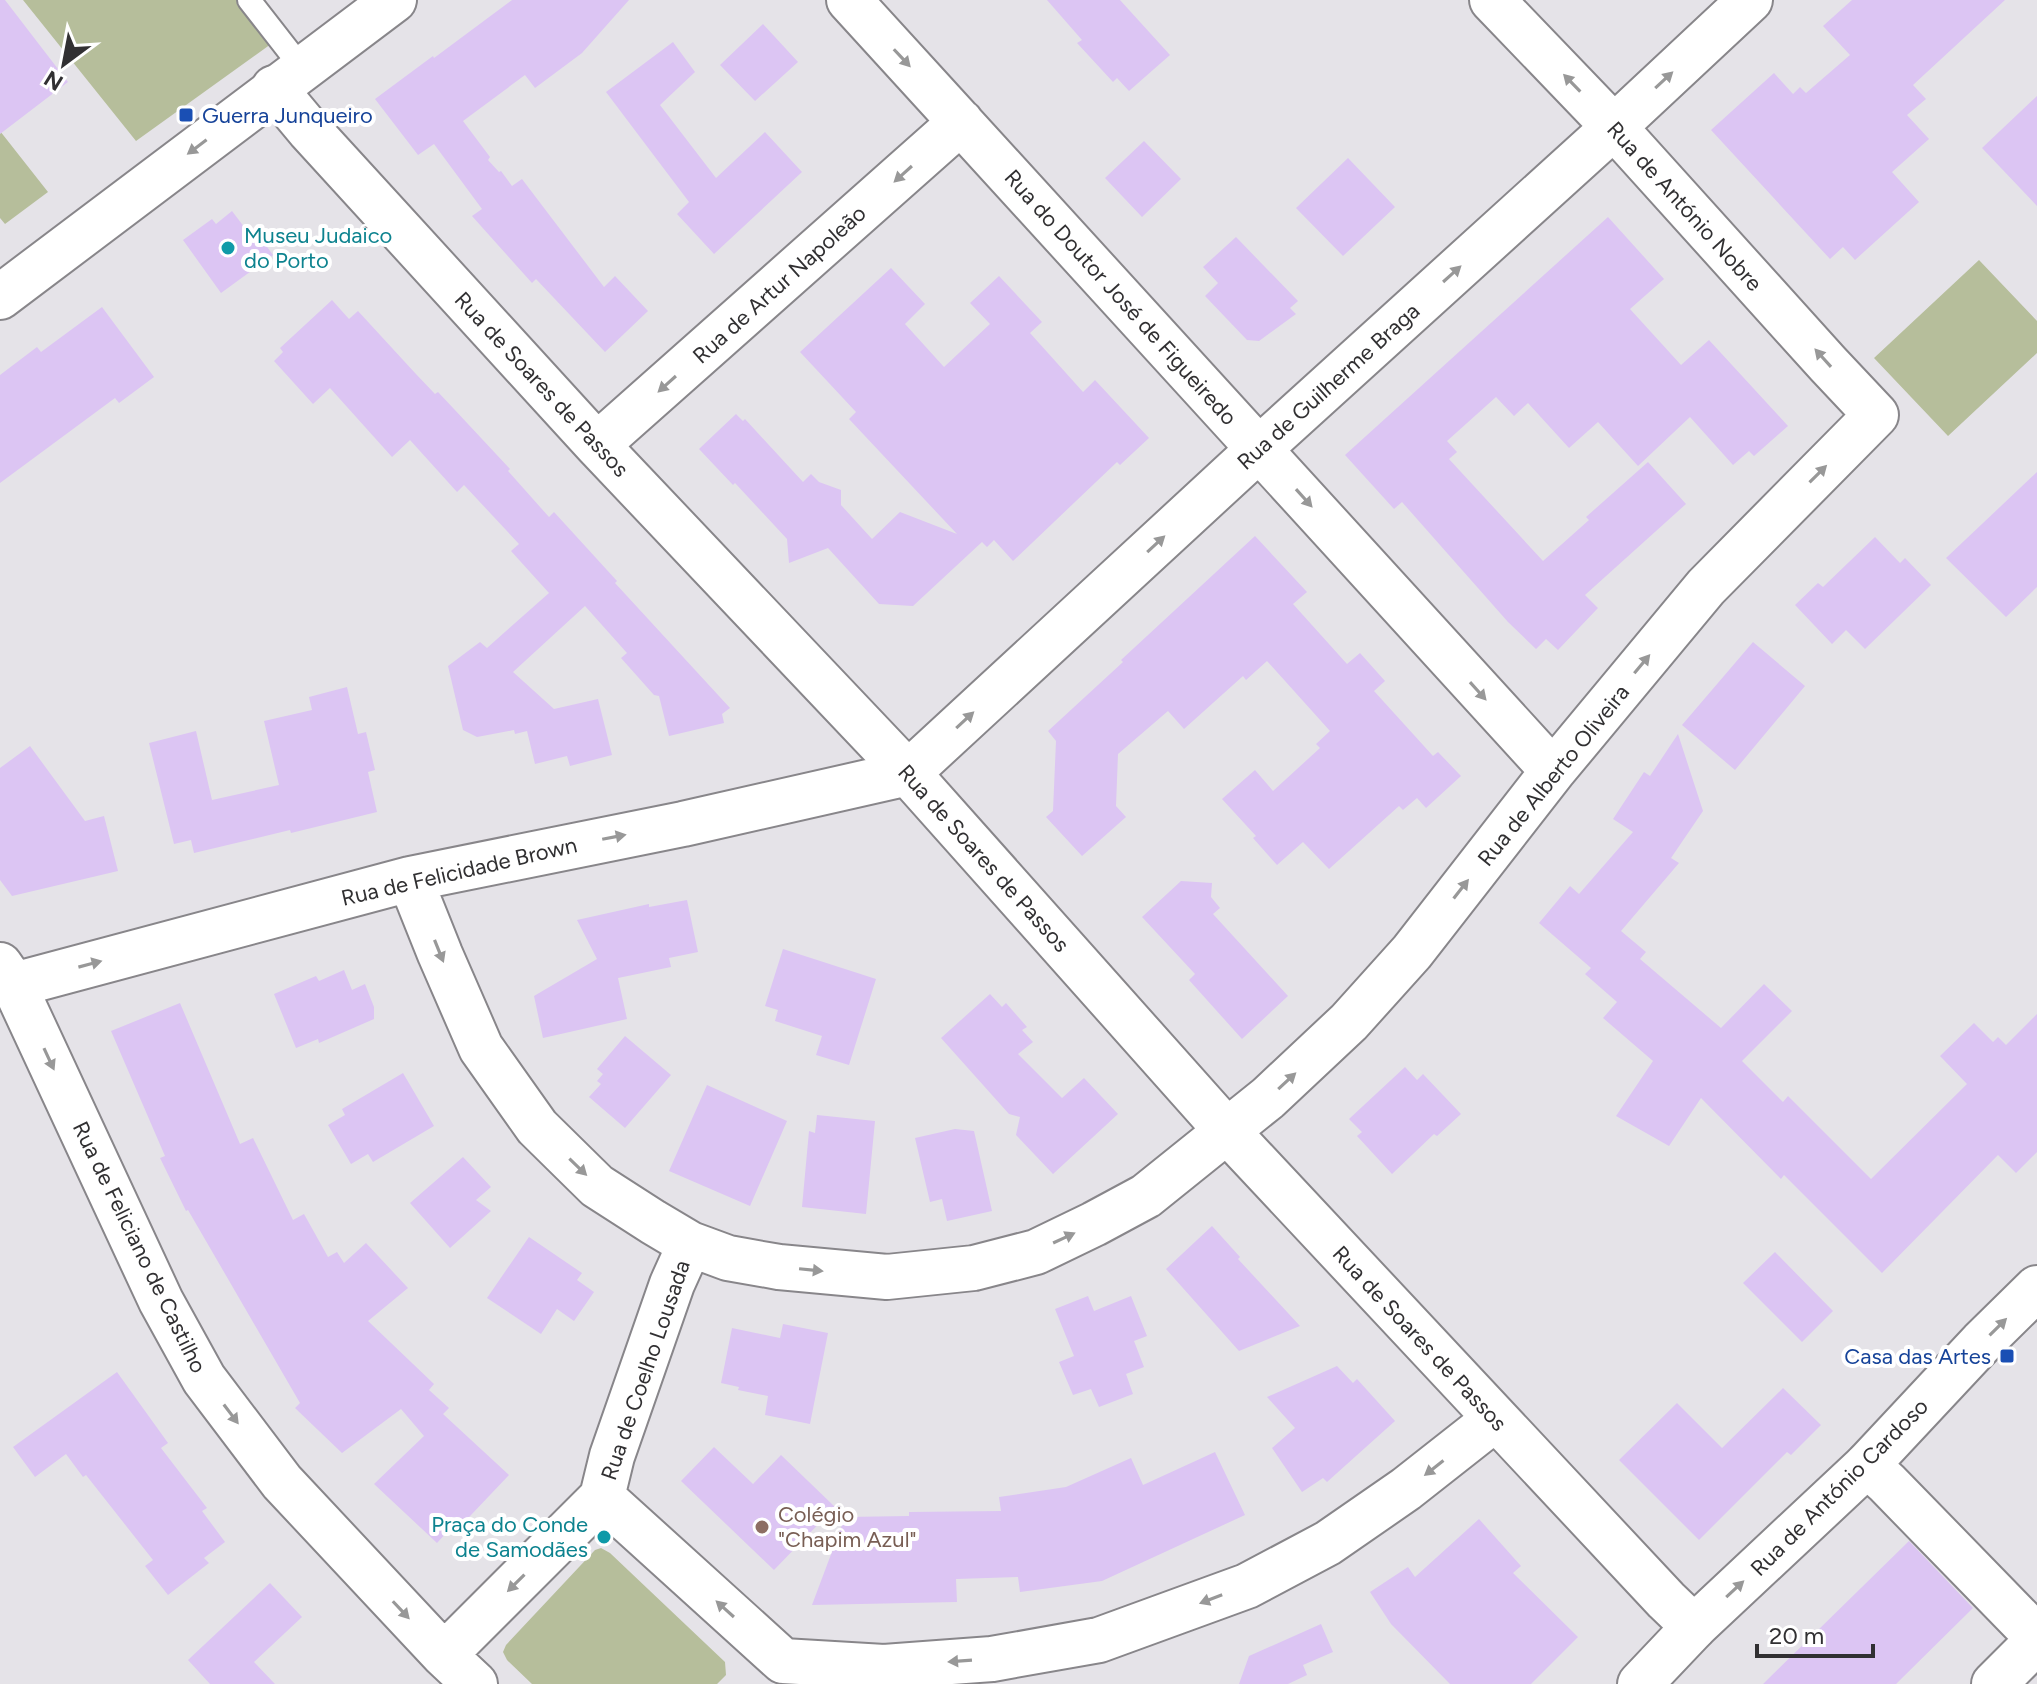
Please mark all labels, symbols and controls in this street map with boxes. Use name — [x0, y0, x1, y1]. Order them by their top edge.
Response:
north arrow — [24, 24, 104, 104]
one-way arrow — [893, 47, 910, 67]
text: N — [39, 65, 68, 96]
one-way arrow — [1655, 71, 1674, 89]
one-way arrow — [1564, 74, 1582, 93]
place label: Guerra Junqueiro — [202, 102, 373, 129]
marker: Guerra Junqueiro — [177, 106, 195, 124]
street label: Rua de António Nobre — [1601, 116, 1768, 297]
one-way arrow — [187, 139, 207, 155]
street label: Rua do Doutor José de Figueiredo — [999, 164, 1243, 431]
one-way arrow — [893, 165, 913, 183]
street label: Rua de Artur Napoleão — [687, 200, 871, 369]
place label: Museu Judaico do Porto — [244, 222, 392, 274]
marker: Museu Judaico do Porto — [219, 239, 237, 257]
one-way arrow — [1441, 266, 1461, 283]
street label: Rua de Soares de Passos — [449, 286, 634, 482]
street label: Rua de Guilherme Braga — [1232, 297, 1425, 475]
one-way arrow — [1814, 349, 1832, 368]
one-way arrow — [657, 375, 677, 392]
one-way arrow — [1808, 465, 1827, 483]
one-way arrow — [1295, 487, 1312, 507]
one-way arrow — [1147, 535, 1166, 553]
one-way arrow — [1633, 654, 1650, 674]
street label: Rua de Alberto Oliveira — [1472, 679, 1635, 871]
one-way arrow — [1468, 681, 1486, 700]
one-way arrow — [955, 711, 974, 729]
street label: Rua de Soares de Passos — [892, 759, 1075, 958]
street label: Rua de Felicidade Brown — [339, 831, 580, 912]
one-way arrow — [602, 831, 627, 843]
one-way arrow — [1453, 879, 1469, 899]
one-way arrow — [433, 939, 446, 963]
one-way arrow — [77, 958, 102, 970]
one-way arrow — [42, 1047, 56, 1071]
one-way arrow — [1277, 1072, 1296, 1090]
street label: Rua de Feliciano de Castilho — [67, 1117, 212, 1377]
one-way arrow — [568, 1158, 587, 1176]
one-way arrow — [1053, 1231, 1076, 1245]
street label: Rua de Soares de Passos — [1327, 1240, 1512, 1436]
street label: Rua de Coelho Lousada — [595, 1257, 696, 1484]
one-way arrow — [798, 1263, 823, 1276]
one-way arrow — [1988, 1318, 2007, 1336]
place label: Casa das Artes — [1844, 1343, 1991, 1370]
marker: Casa das Artes — [1998, 1347, 2016, 1365]
street label: Rua de António Cardoso — [1745, 1393, 1934, 1582]
one-way arrow — [222, 1404, 238, 1424]
one-way arrow — [1424, 1459, 1444, 1475]
place label: Colégio "Chapim Azul" — [778, 1501, 917, 1553]
place label: Praça do Conde de Samodães — [431, 1511, 588, 1563]
marker: Colégio "Chapim Azul" — [753, 1518, 771, 1536]
marker: Praça do Conde de Samodães — [595, 1528, 613, 1546]
one-way arrow — [507, 1573, 526, 1592]
one-way arrow — [1725, 1580, 1744, 1598]
one-way arrow — [1199, 1593, 1223, 1606]
one-way arrow — [392, 1600, 410, 1619]
one-way arrow — [716, 1601, 736, 1618]
scale bar — [1757, 1608, 1873, 1658]
text: 20 m — [1769, 1621, 1824, 1650]
one-way arrow — [947, 1655, 972, 1668]

